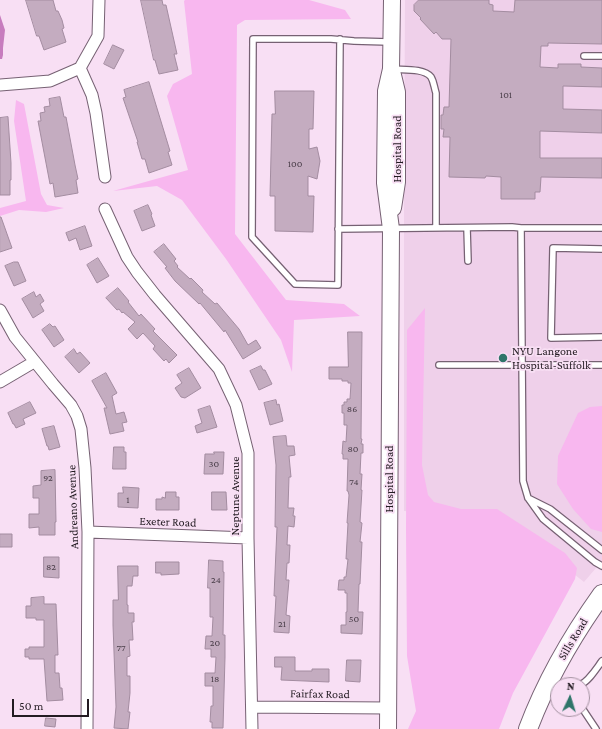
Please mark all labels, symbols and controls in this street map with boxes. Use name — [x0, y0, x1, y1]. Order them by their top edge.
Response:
house number: 101 — [500, 89, 512, 101]
street label: Hospital Road — [390, 115, 404, 183]
house number: 100 — [288, 158, 302, 170]
place label: NYU Langone Hospital-Suffolk — [512, 344, 591, 372]
marker: NYU Langone Hospital-Suffolk — [497, 352, 509, 364]
house number: 86 — [347, 403, 357, 415]
house number: 80 — [347, 443, 359, 455]
street label: Hospital Road — [382, 445, 396, 513]
street label: Neptune Avenue — [228, 456, 242, 536]
house number: 30 — [209, 458, 219, 470]
street label: Andreano Avenue — [64, 465, 82, 549]
house number: 92 — [43, 472, 53, 484]
house number: 74 — [349, 476, 359, 488]
house number: 1 — [126, 494, 130, 506]
street label: Exeter Road — [139, 514, 197, 530]
house number: 82 — [46, 561, 56, 573]
house number: 24 — [211, 574, 221, 586]
house number: 50 — [349, 613, 359, 625]
street label: Sills Road — [555, 615, 591, 663]
house number: 21 — [278, 618, 286, 630]
house number: 20 — [210, 637, 220, 649]
house number: 77 — [116, 642, 126, 654]
house number: 18 — [211, 673, 219, 685]
north arrow — [550, 677, 590, 717]
text: N — [567, 680, 575, 692]
street label: Fairfax Road — [290, 686, 350, 702]
scale bar — [14, 691, 91, 717]
text: 50 m — [19, 699, 43, 713]

